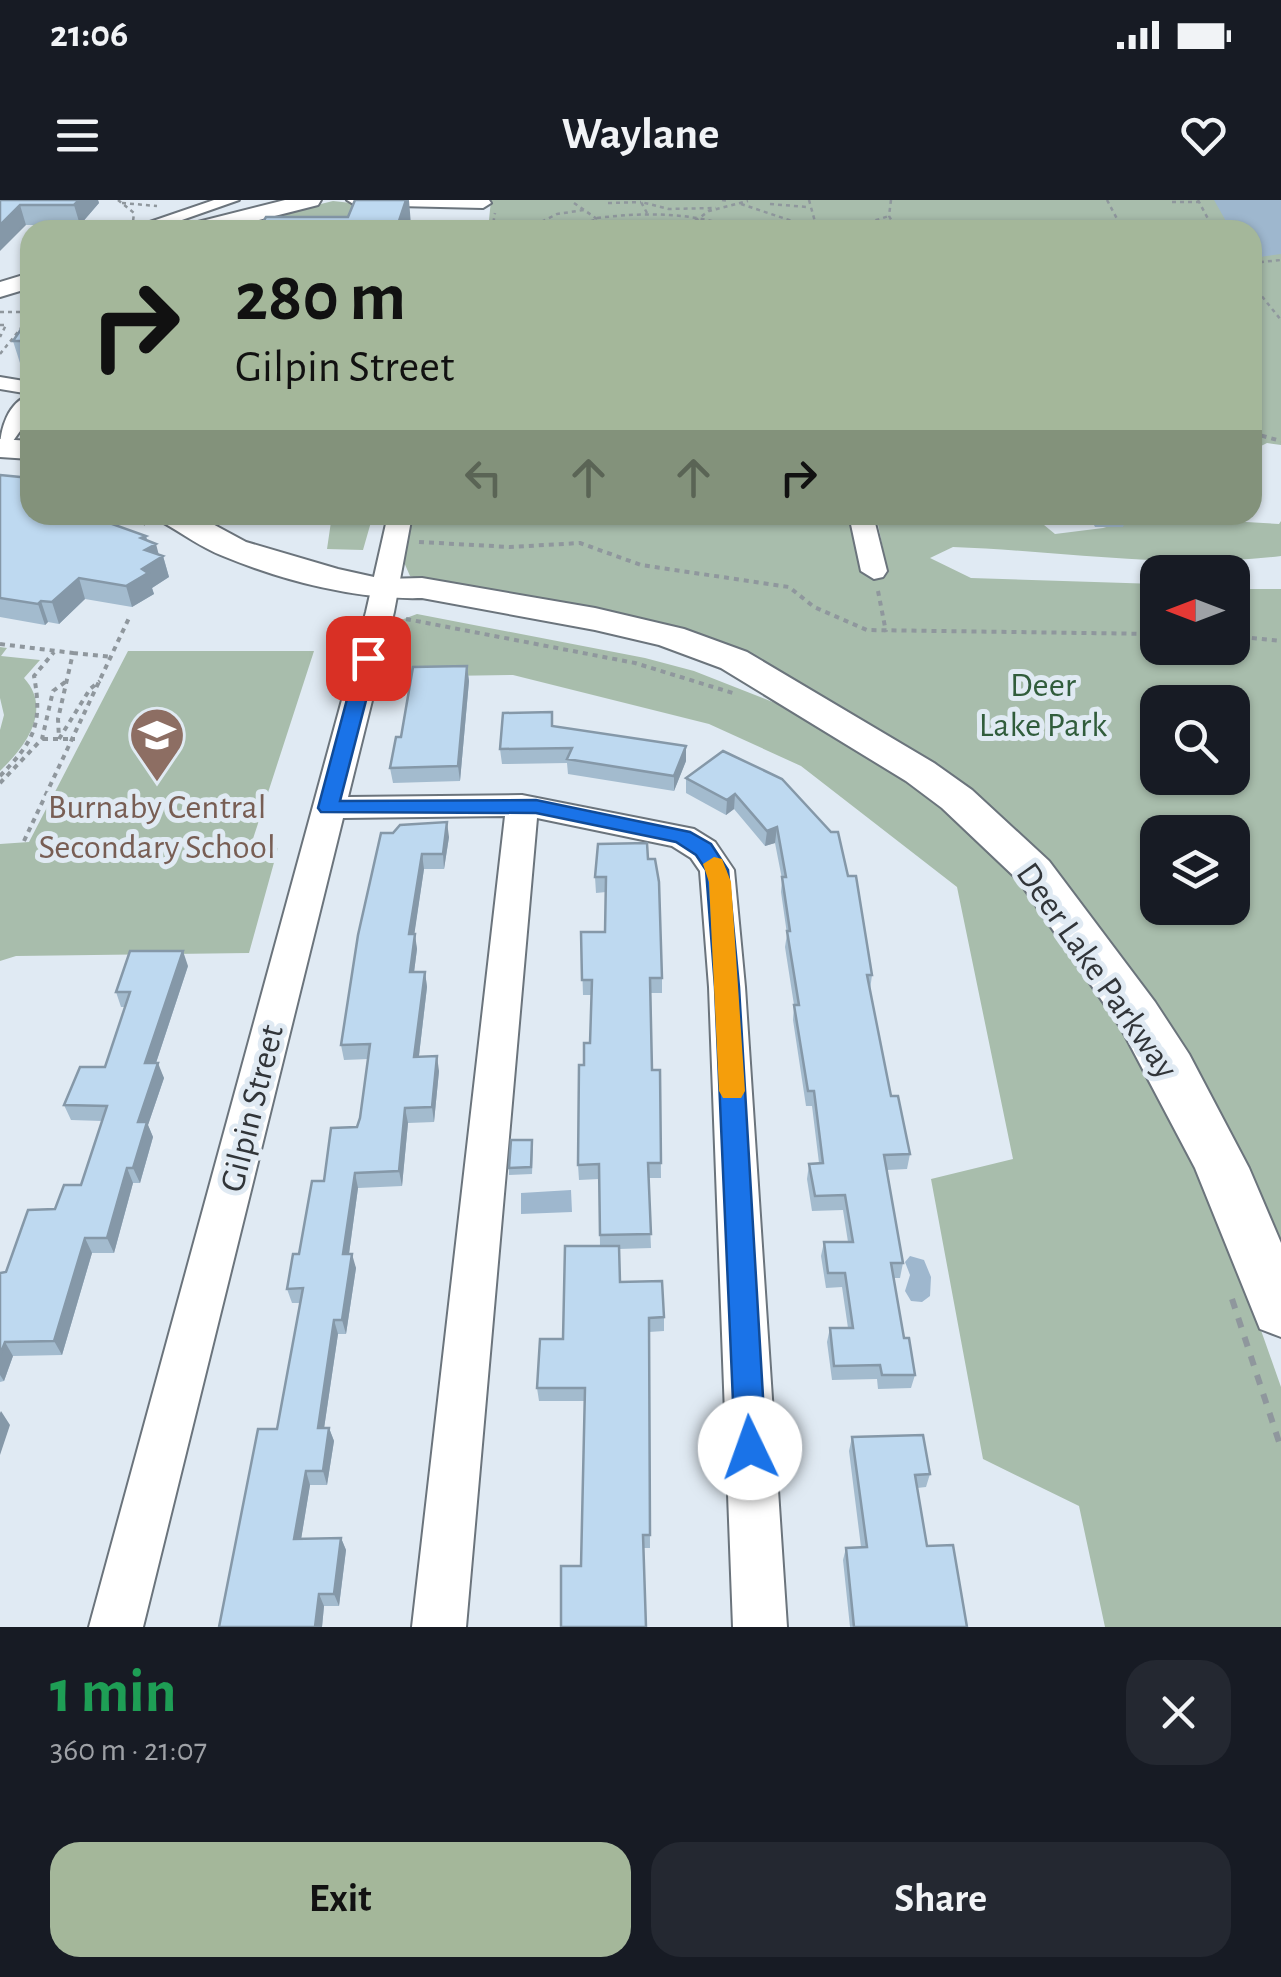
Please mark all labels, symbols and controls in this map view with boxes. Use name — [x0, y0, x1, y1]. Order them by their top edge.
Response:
text: 21:06 — [50, 16, 128, 54]
icon: menu — [50, 108, 105, 163]
icon: heart — [1176, 108, 1231, 163]
text: Waylane — [562, 112, 719, 157]
icon: right — [70, 260, 200, 390]
text: 280 m — [235, 263, 406, 333]
text: Gilpin Street — [235, 345, 454, 390]
icon: left — [456, 450, 511, 505]
icon: ahead — [561, 450, 616, 505]
icon: ahead — [666, 450, 721, 505]
icon: right — [771, 450, 826, 505]
north arrow — [1140, 555, 1250, 665]
map controls — [1140, 555, 1250, 925]
pin — [326, 616, 411, 701]
icon: arrive — [341, 631, 396, 686]
park label: Deer Lake Park — [979, 668, 1107, 743]
button: search — [1140, 685, 1250, 795]
school or university icon: Burnaby Central Secondary School — [127, 705, 187, 784]
place label: Burnaby Central Secondary School — [38, 790, 276, 865]
button: layers — [1140, 815, 1250, 925]
street label: Deer Lake Parkway — [1010, 857, 1184, 1085]
street label: Gilpin Street — [215, 1021, 290, 1195]
position arrow — [698, 1396, 802, 1500]
button: close — [1126, 1660, 1231, 1765]
text: 1 min — [50, 1663, 176, 1723]
text: 360 m · 21:07 — [50, 1734, 207, 1766]
button: Exit — [50, 1842, 631, 1957]
button: Share — [651, 1842, 1231, 1957]

